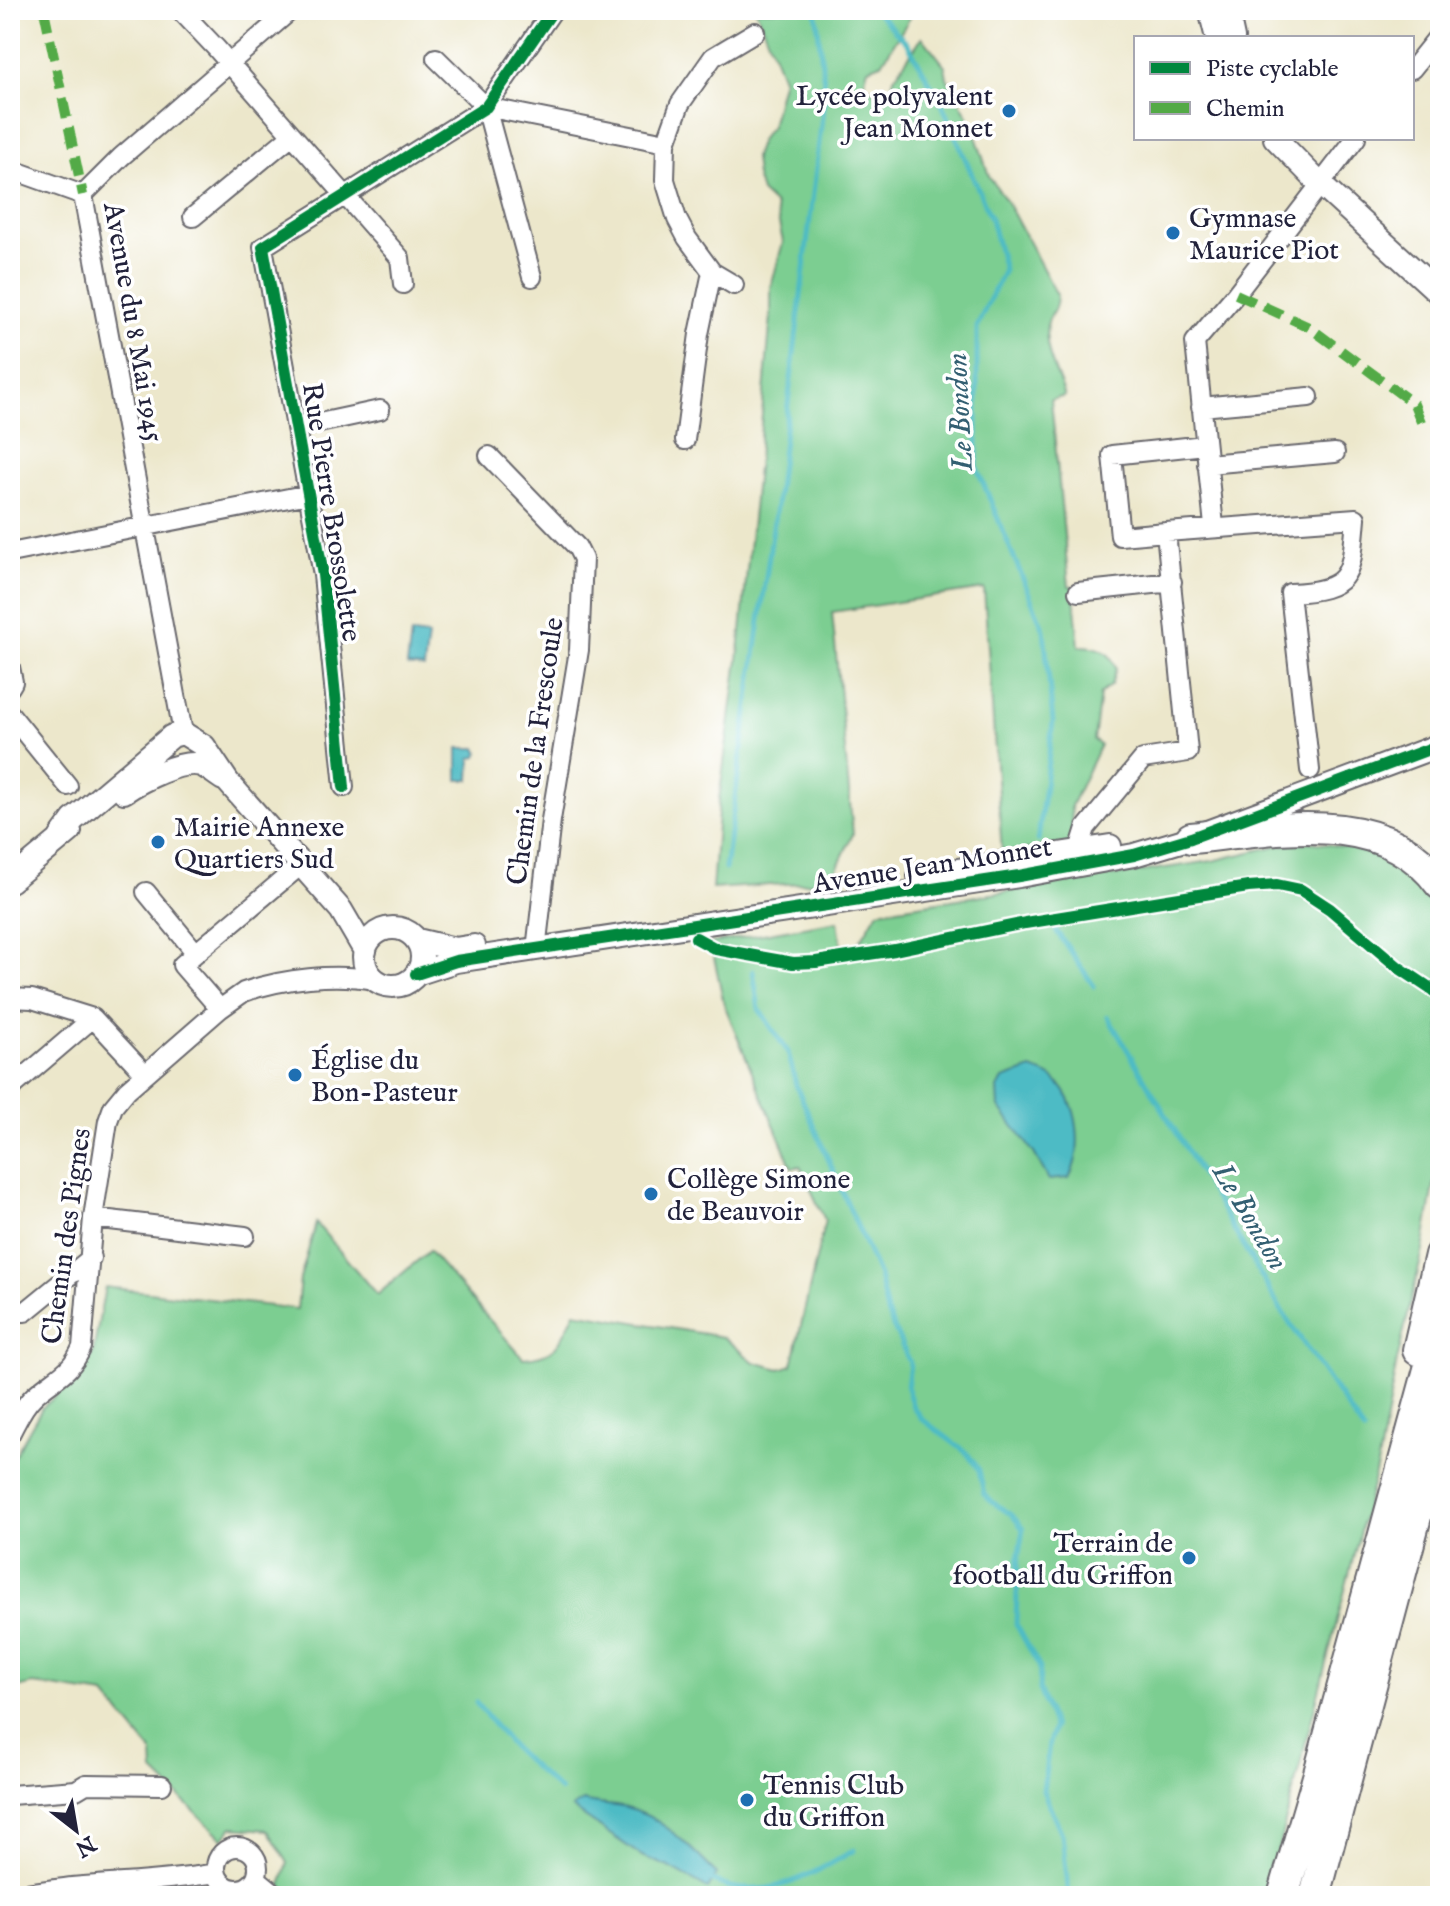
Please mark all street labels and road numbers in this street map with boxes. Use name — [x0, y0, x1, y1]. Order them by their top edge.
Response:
street label: Avenue du 8 Mai 1945 — [94, 199, 171, 445]
street label: Rue Pierre Brossolette — [293, 380, 368, 644]
street label: Chemin de la Frescoule — [500, 615, 573, 887]
street label: Avenue Jean Monnet — [809, 830, 1055, 903]
street label: Chemin des Pignes — [35, 1126, 100, 1347]

